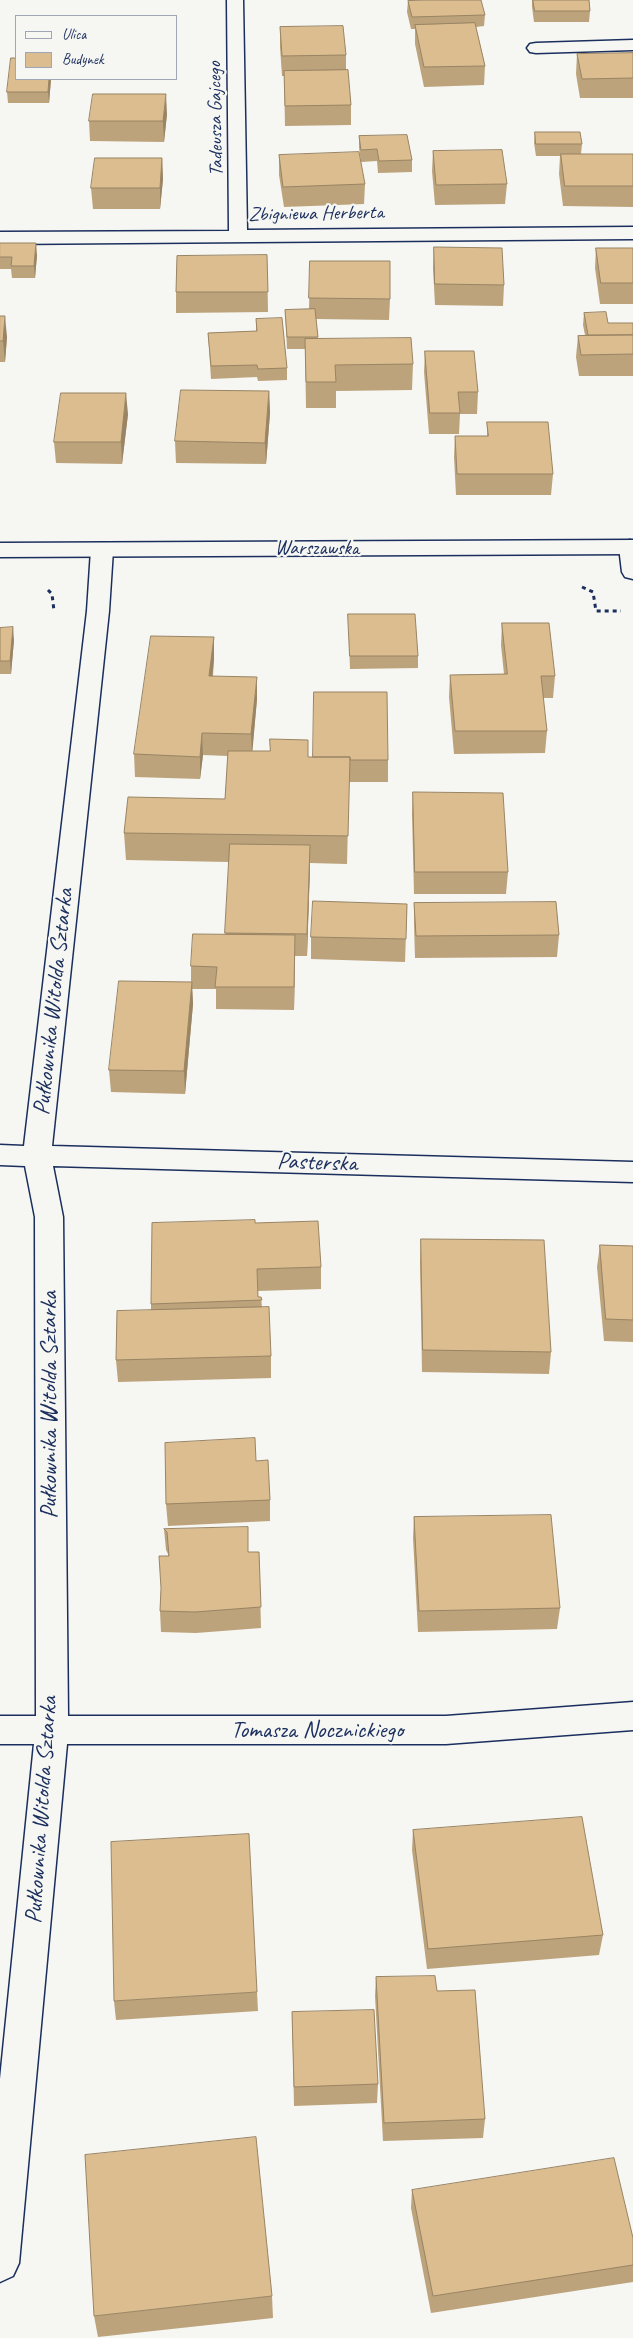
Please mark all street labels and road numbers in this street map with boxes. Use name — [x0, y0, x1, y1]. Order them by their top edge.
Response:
street label: Tadeusza Gajcego — [203, 61, 229, 177]
street label: Zbigniewa Herberta — [248, 201, 384, 227]
street label: Warszawska — [275, 537, 359, 561]
street label: Pułkownika Witolda Sztarka — [28, 887, 80, 1117]
street label: Pasterska — [277, 1147, 357, 1179]
street label: Pułkownika Witolda Sztarka — [36, 1291, 64, 1519]
street label: Pułkownika Witolda Sztarka — [20, 1696, 64, 1924]
street label: Tomasza Nocznickiego — [231, 1717, 403, 1745]

